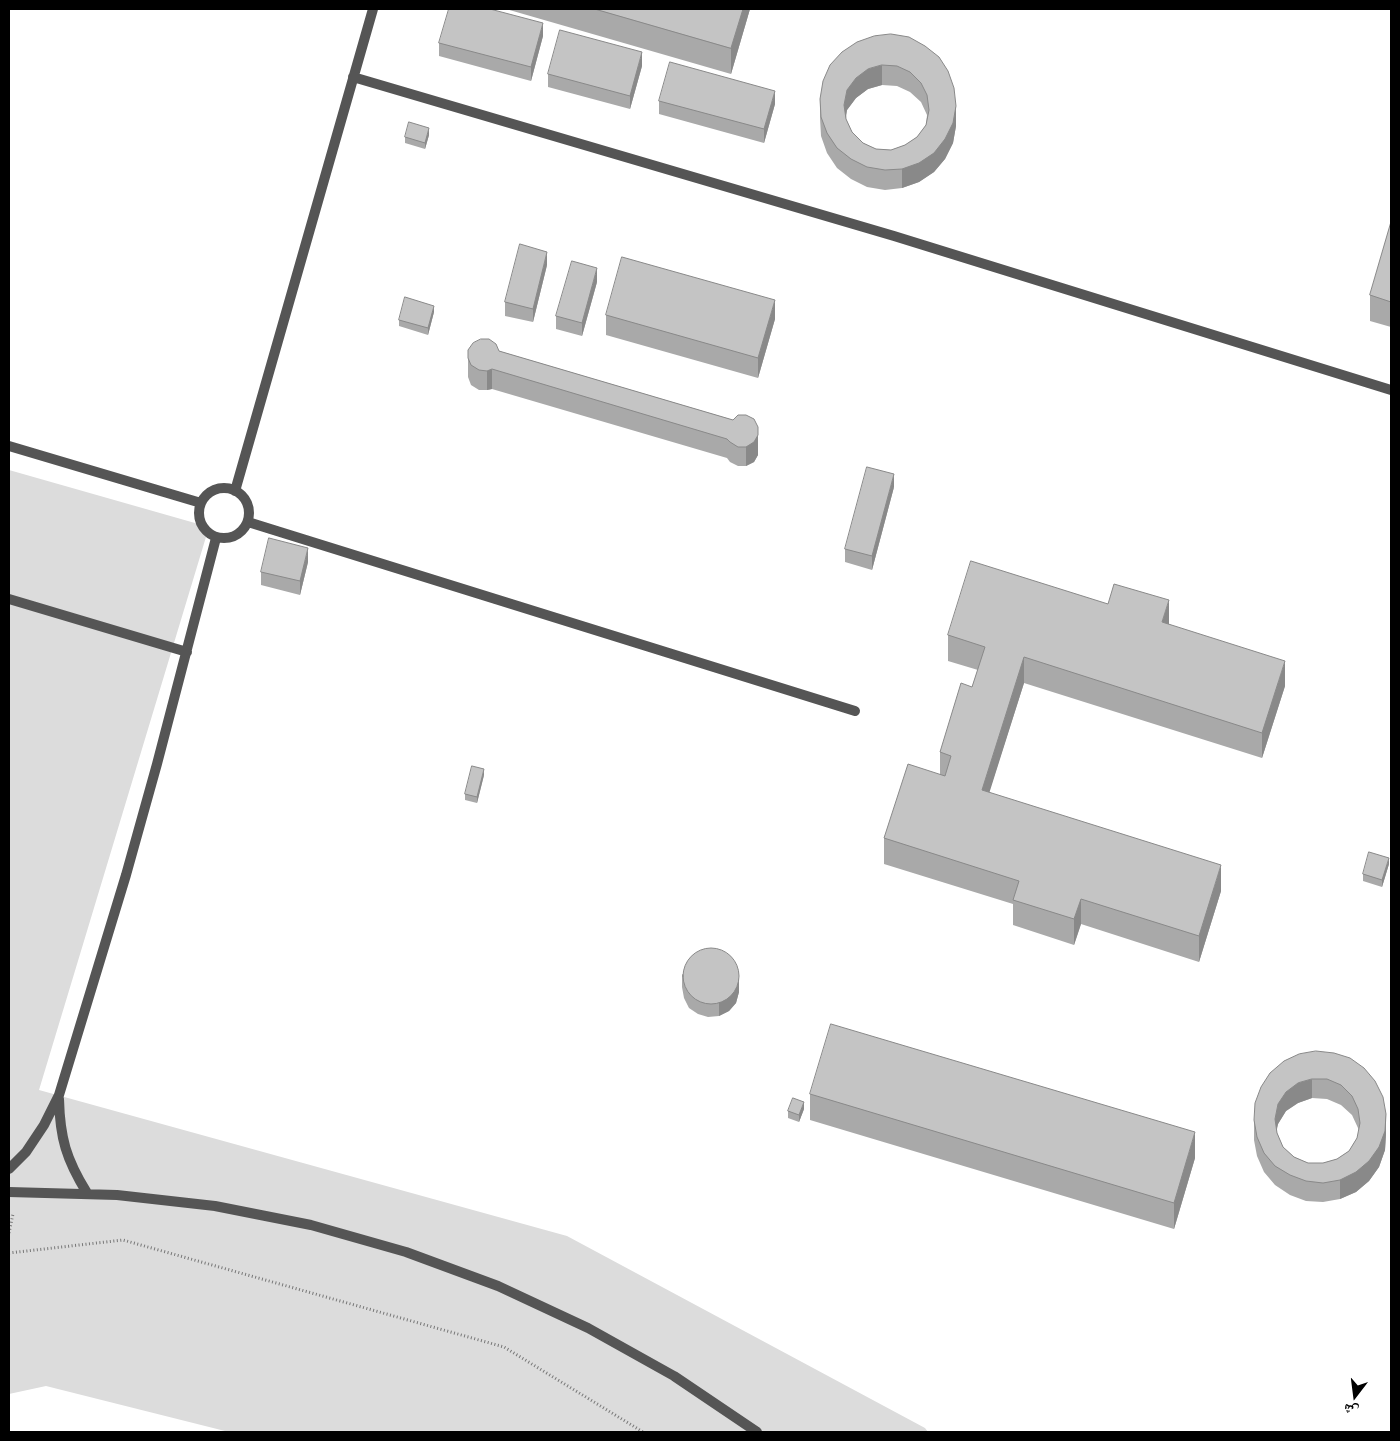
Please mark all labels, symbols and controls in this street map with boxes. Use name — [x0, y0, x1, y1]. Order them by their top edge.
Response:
north arrow — [1330, 1371, 1380, 1421]
text: ش — [1342, 1401, 1360, 1420]

